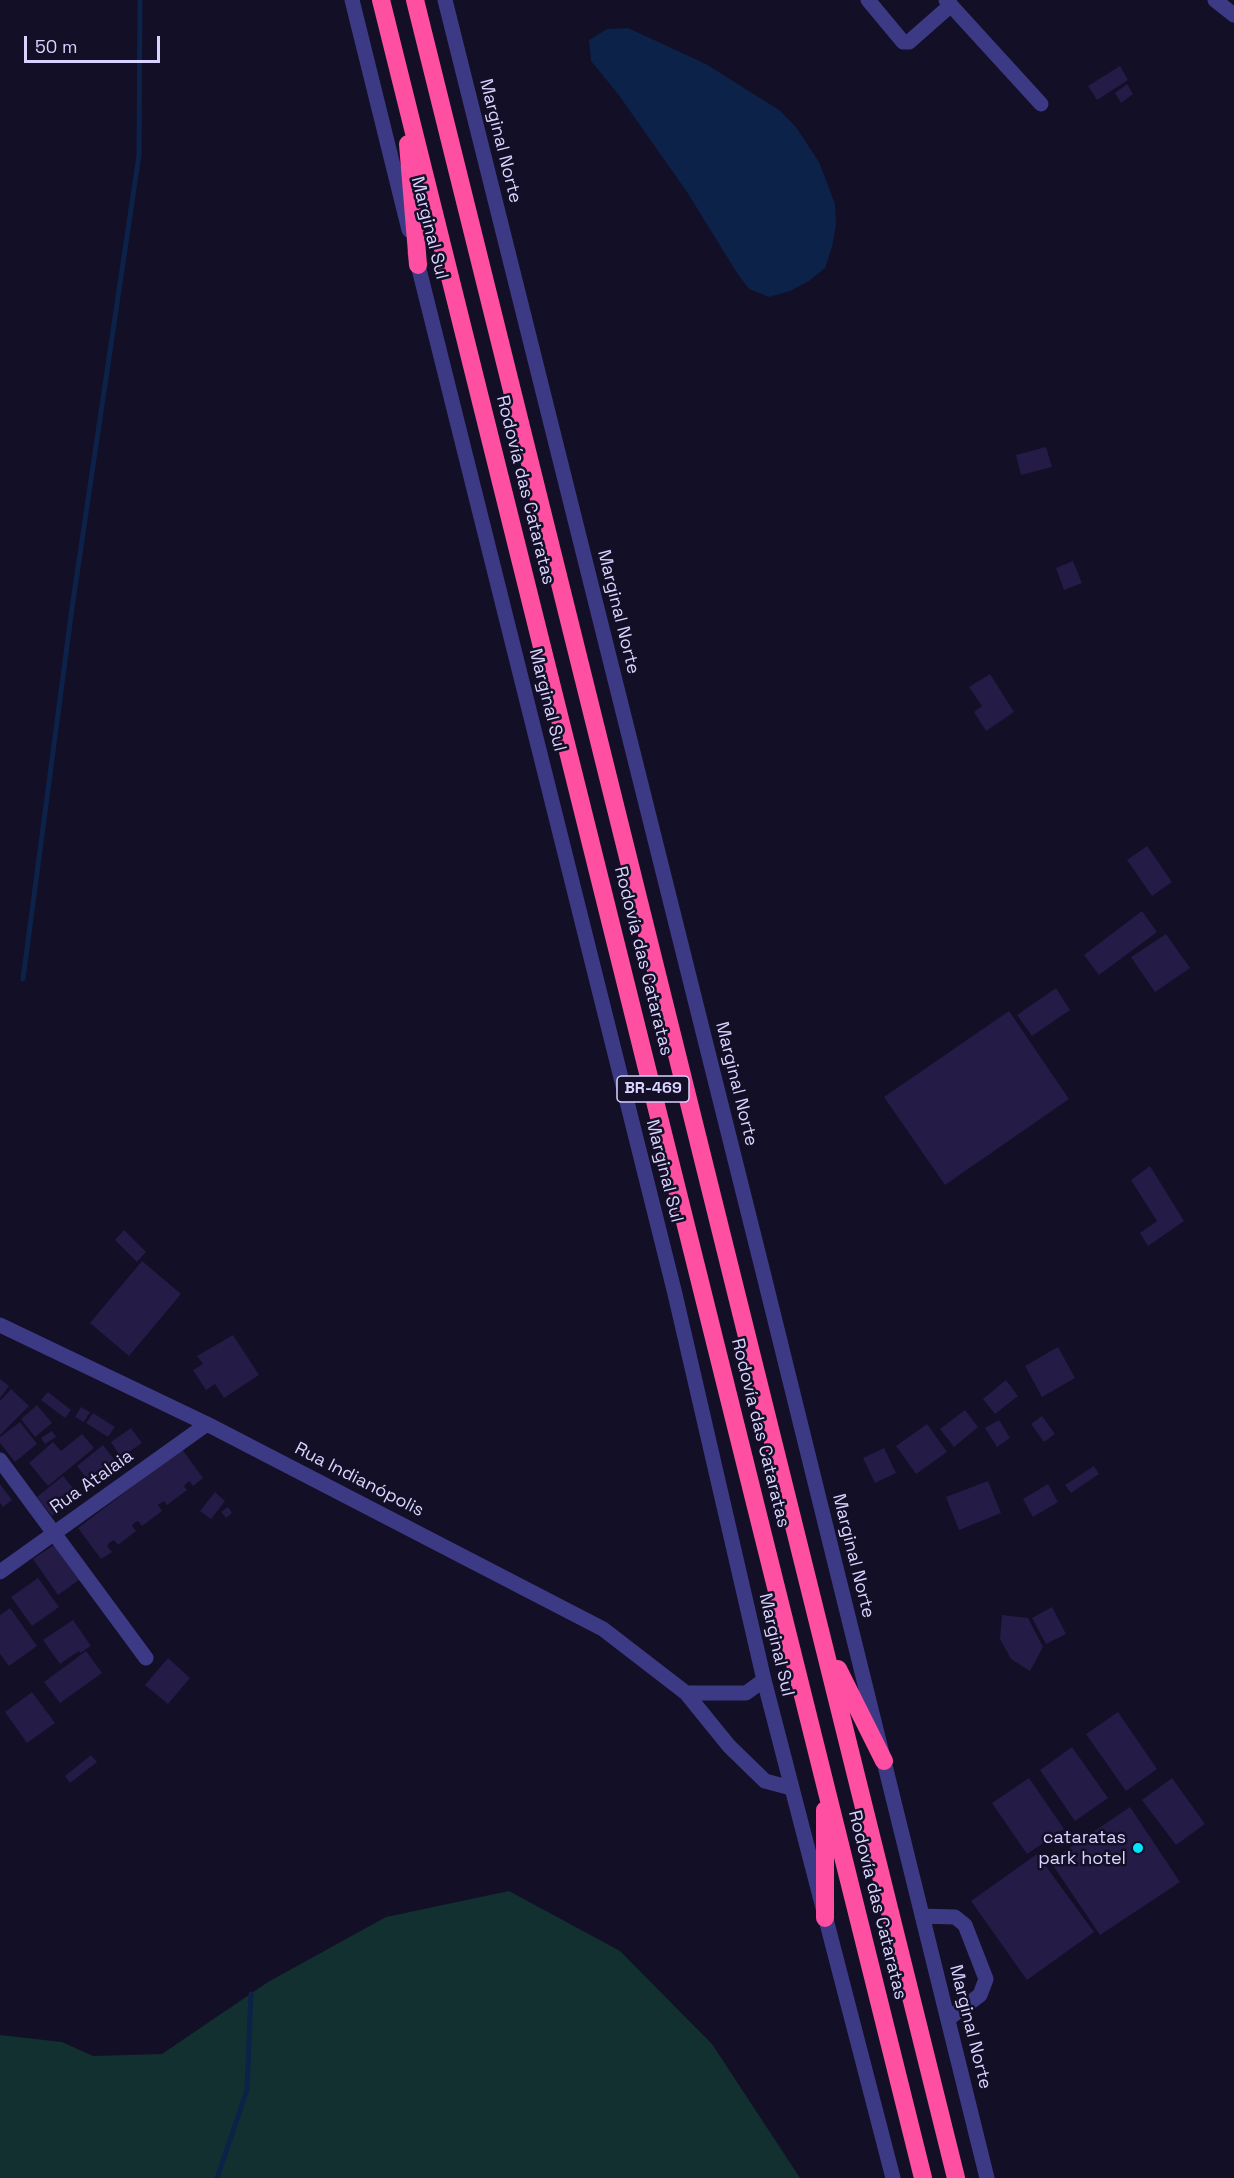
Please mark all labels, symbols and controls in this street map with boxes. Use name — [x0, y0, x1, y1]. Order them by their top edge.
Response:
scale bar — [27, 24, 164, 62]
text: 50 m — [35, 35, 77, 58]
street label: Marginal Norte — [474, 77, 526, 205]
street label: Marginal Sul — [406, 174, 452, 282]
street label: Rodovía das Cataratas — [491, 393, 559, 587]
street label: Marginal Norte — [592, 548, 644, 676]
street label: Marginal Sul — [524, 646, 570, 754]
street label: Rodovía das Cataratas — [609, 864, 677, 1058]
street label: Marginal Norte — [710, 1020, 762, 1148]
road number: BR-469 — [617, 1076, 689, 1102]
street label: Marginal Sul — [641, 1117, 687, 1225]
street label: Rodovía das Cataratas — [726, 1336, 794, 1530]
street label: Rua Indianópolis — [291, 1438, 427, 1522]
street label: Rua Atalaia — [46, 1445, 138, 1519]
street label: Marginal Norte — [827, 1492, 879, 1620]
street label: Marginal Sul — [754, 1591, 798, 1699]
street label: Rodovía das Cataratas — [843, 1808, 911, 2002]
place label: cataratas park hotel — [1038, 1827, 1126, 1870]
marker: cataratas park hotel — [1131, 1841, 1145, 1855]
street label: Marginal Norte — [944, 1963, 996, 2091]

